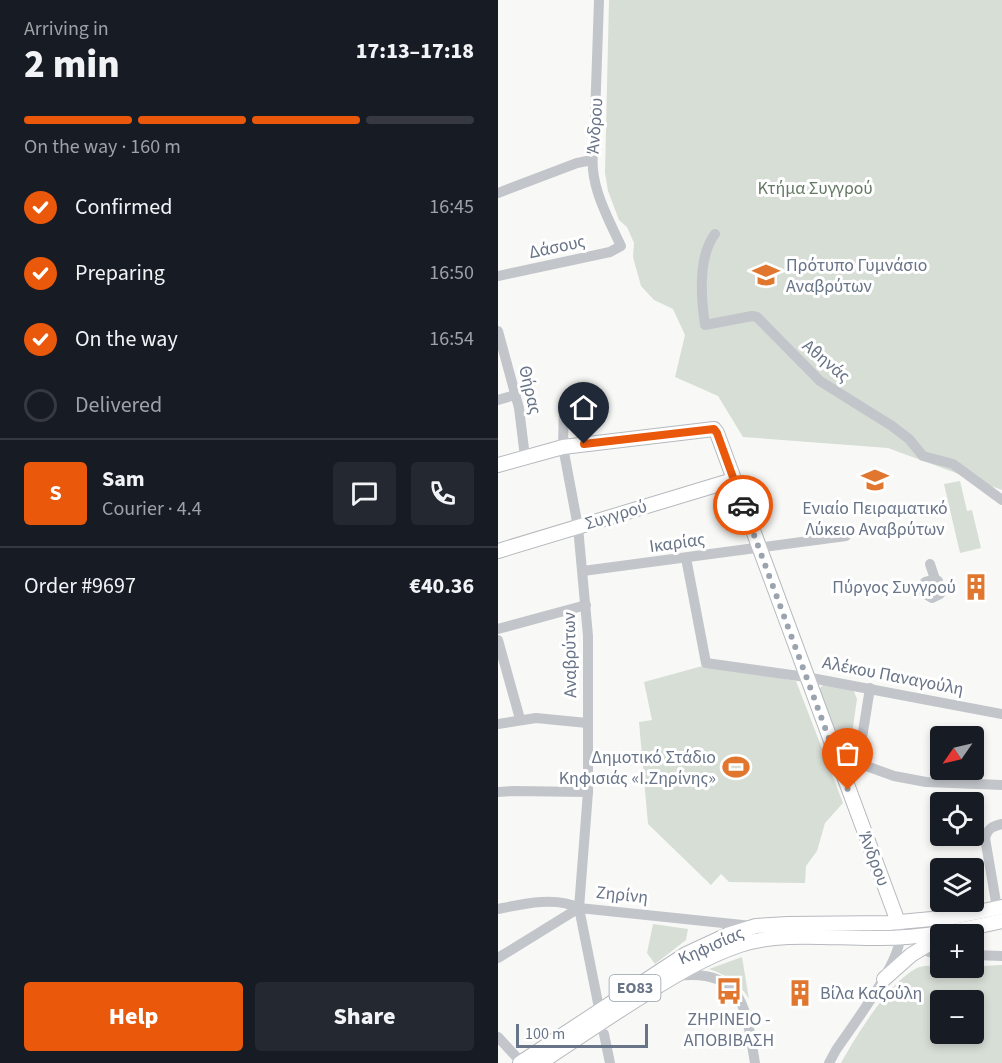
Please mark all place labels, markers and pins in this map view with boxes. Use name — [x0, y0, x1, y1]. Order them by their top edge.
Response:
place label: Πρότυπο Γυμνάσιο Αναβρύτων — [786, 253, 927, 299]
school or university icon: Πρότυπο Γυμνάσιο Αναβρύτων — [751, 260, 781, 290]
pin — [558, 382, 609, 444]
school or university icon: Ενιαίο Πειραματικό Λύκειο Αναβρύτων — [860, 465, 890, 495]
place label: Ενιαίο Πειραματικό Λύκειο Αναβρύτων — [802, 496, 948, 542]
building icon: Πύργος Συγγρού — [961, 572, 991, 602]
place label: Πύργος Συγγρού — [832, 575, 956, 600]
pin — [822, 728, 873, 790]
place label: Δημοτικό Στάδιο Κηφισιάς «Ι.Ζηρίνης» — [559, 745, 716, 791]
sports icon: Δημοτικό Στάδιο Κηφισιάς «Ι.Ζηρίνης» — [721, 752, 751, 782]
bus stop icon: ΖΗΡΙΝΕΙΟ - ΑΠΟΒΙΒΑΣΗ — [714, 976, 744, 1006]
building icon: Βίλα Καζούλη — [785, 978, 815, 1008]
place label: Βίλα Καζούλη — [820, 981, 922, 1006]
place label: ΖΗΡΙΝΕΙΟ - ΑΠΟΒΙΒΑΣΗ — [684, 1007, 774, 1053]

